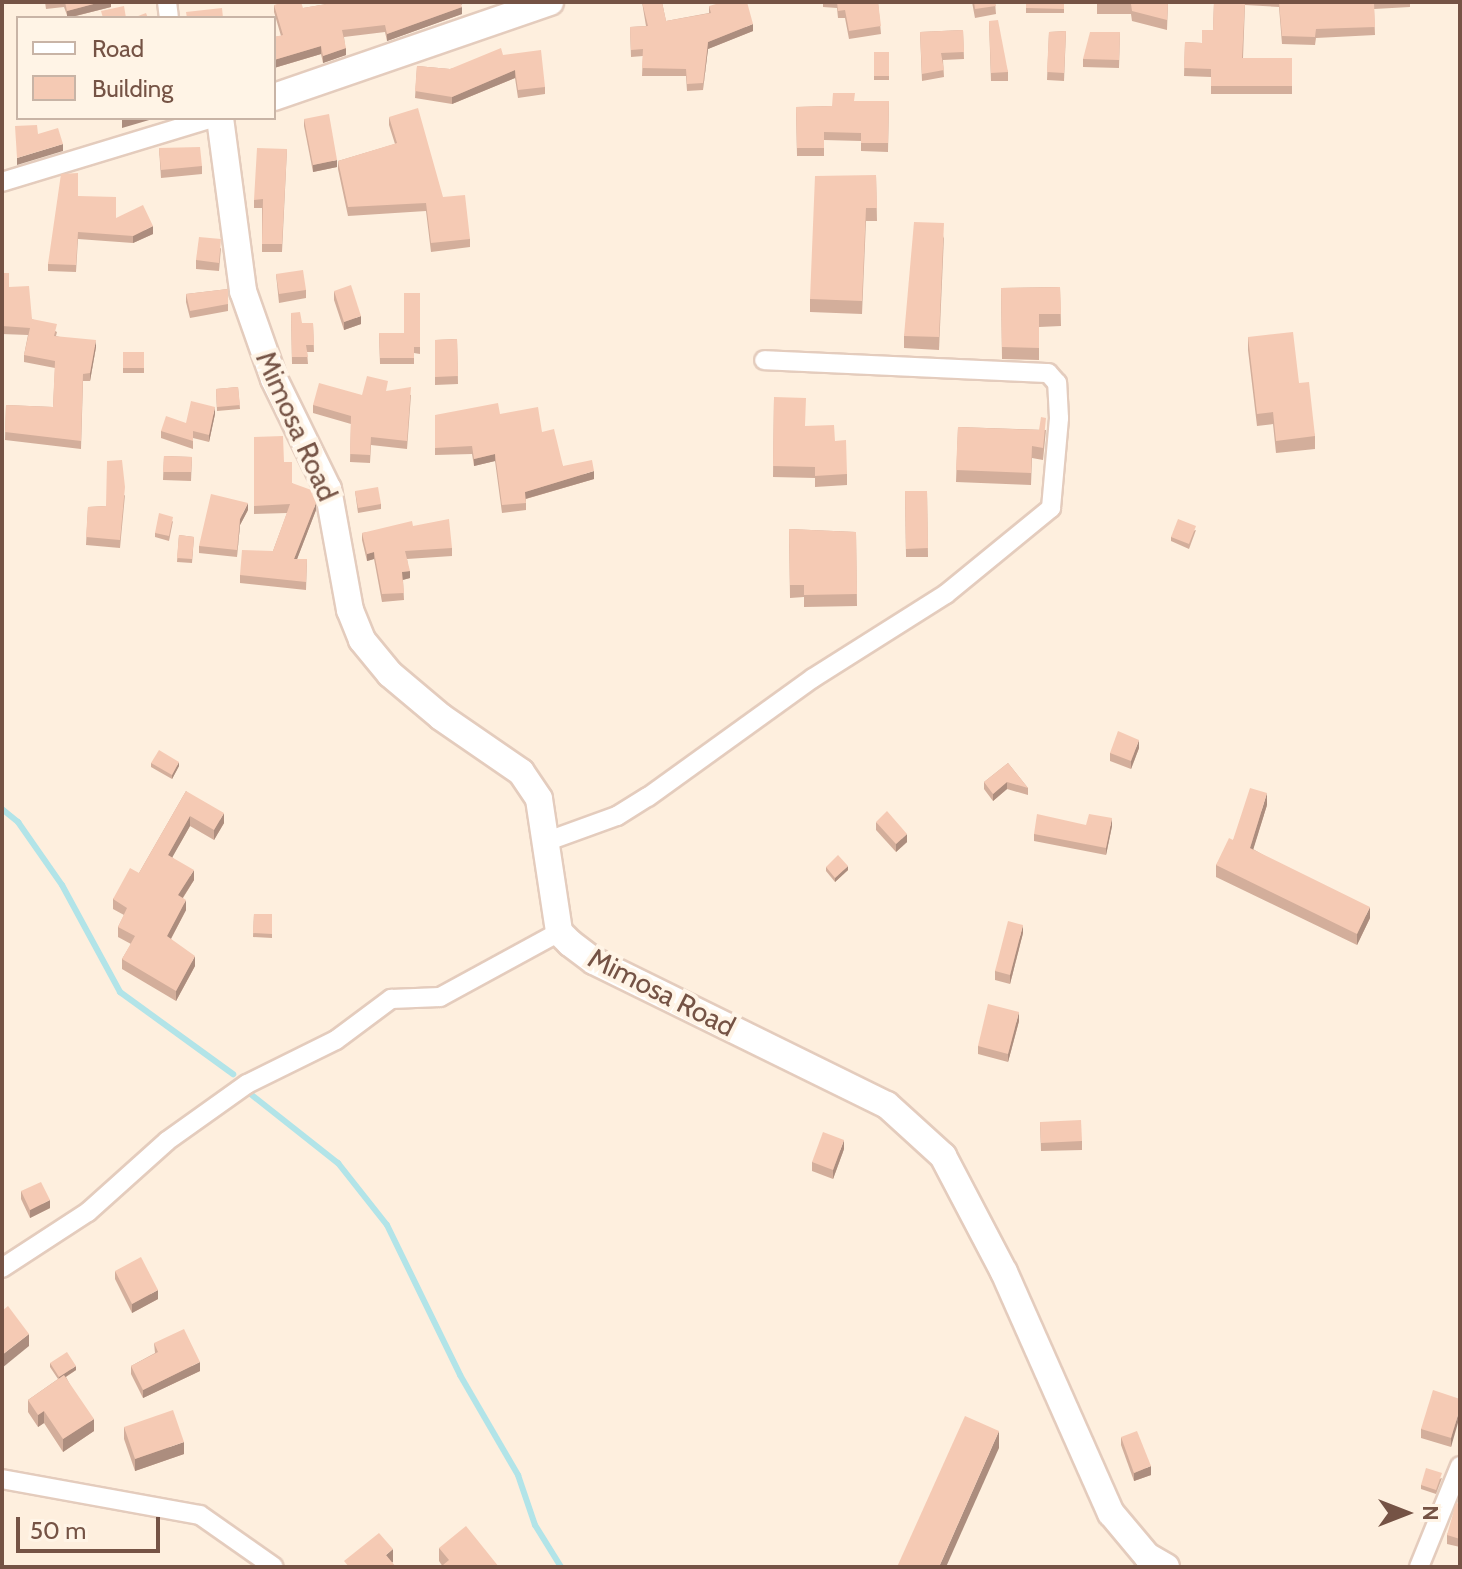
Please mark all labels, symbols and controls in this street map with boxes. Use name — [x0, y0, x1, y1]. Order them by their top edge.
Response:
legend — [16, 16, 276, 120]
text: Road — [92, 34, 144, 63]
text: Building — [92, 74, 173, 103]
street label: Mimosa Road — [249, 346, 345, 506]
street label: Mimosa Road — [583, 941, 741, 1043]
north arrow — [1366, 1473, 1446, 1553]
scale bar — [20, 1501, 164, 1551]
text: N — [1417, 1505, 1444, 1521]
text: 50 m — [30, 1516, 86, 1545]

